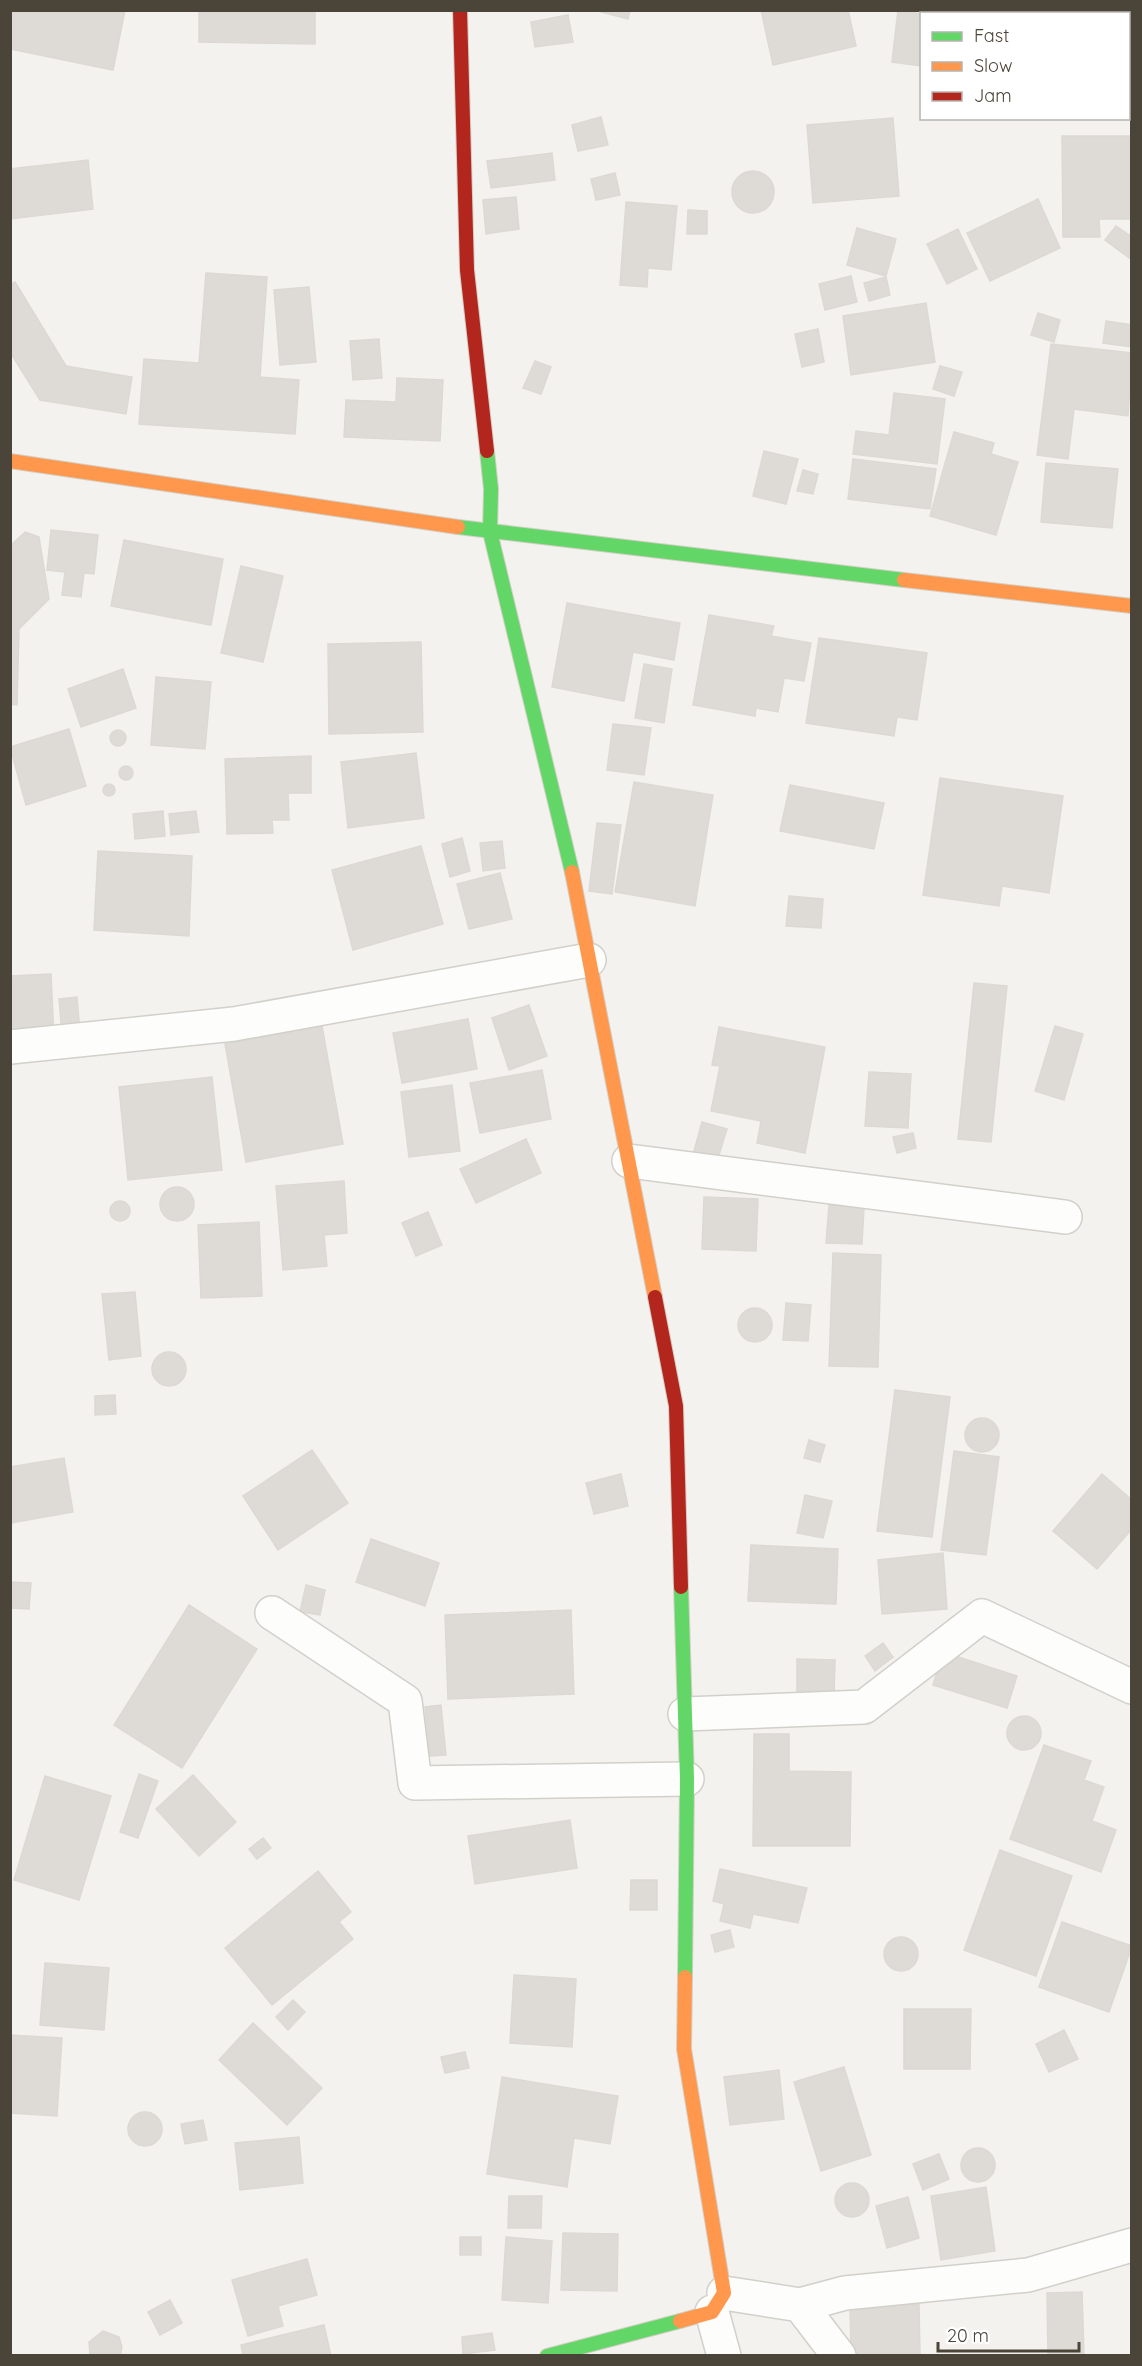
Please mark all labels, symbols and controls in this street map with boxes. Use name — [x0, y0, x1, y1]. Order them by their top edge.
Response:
legend — [920, 12, 1130, 120]
text: Fast — [974, 24, 1009, 47]
text: Slow — [974, 54, 1012, 77]
text: Jam — [974, 84, 1012, 107]
scale bar — [938, 2315, 1079, 2353]
text: 20 m — [947, 2324, 989, 2347]

